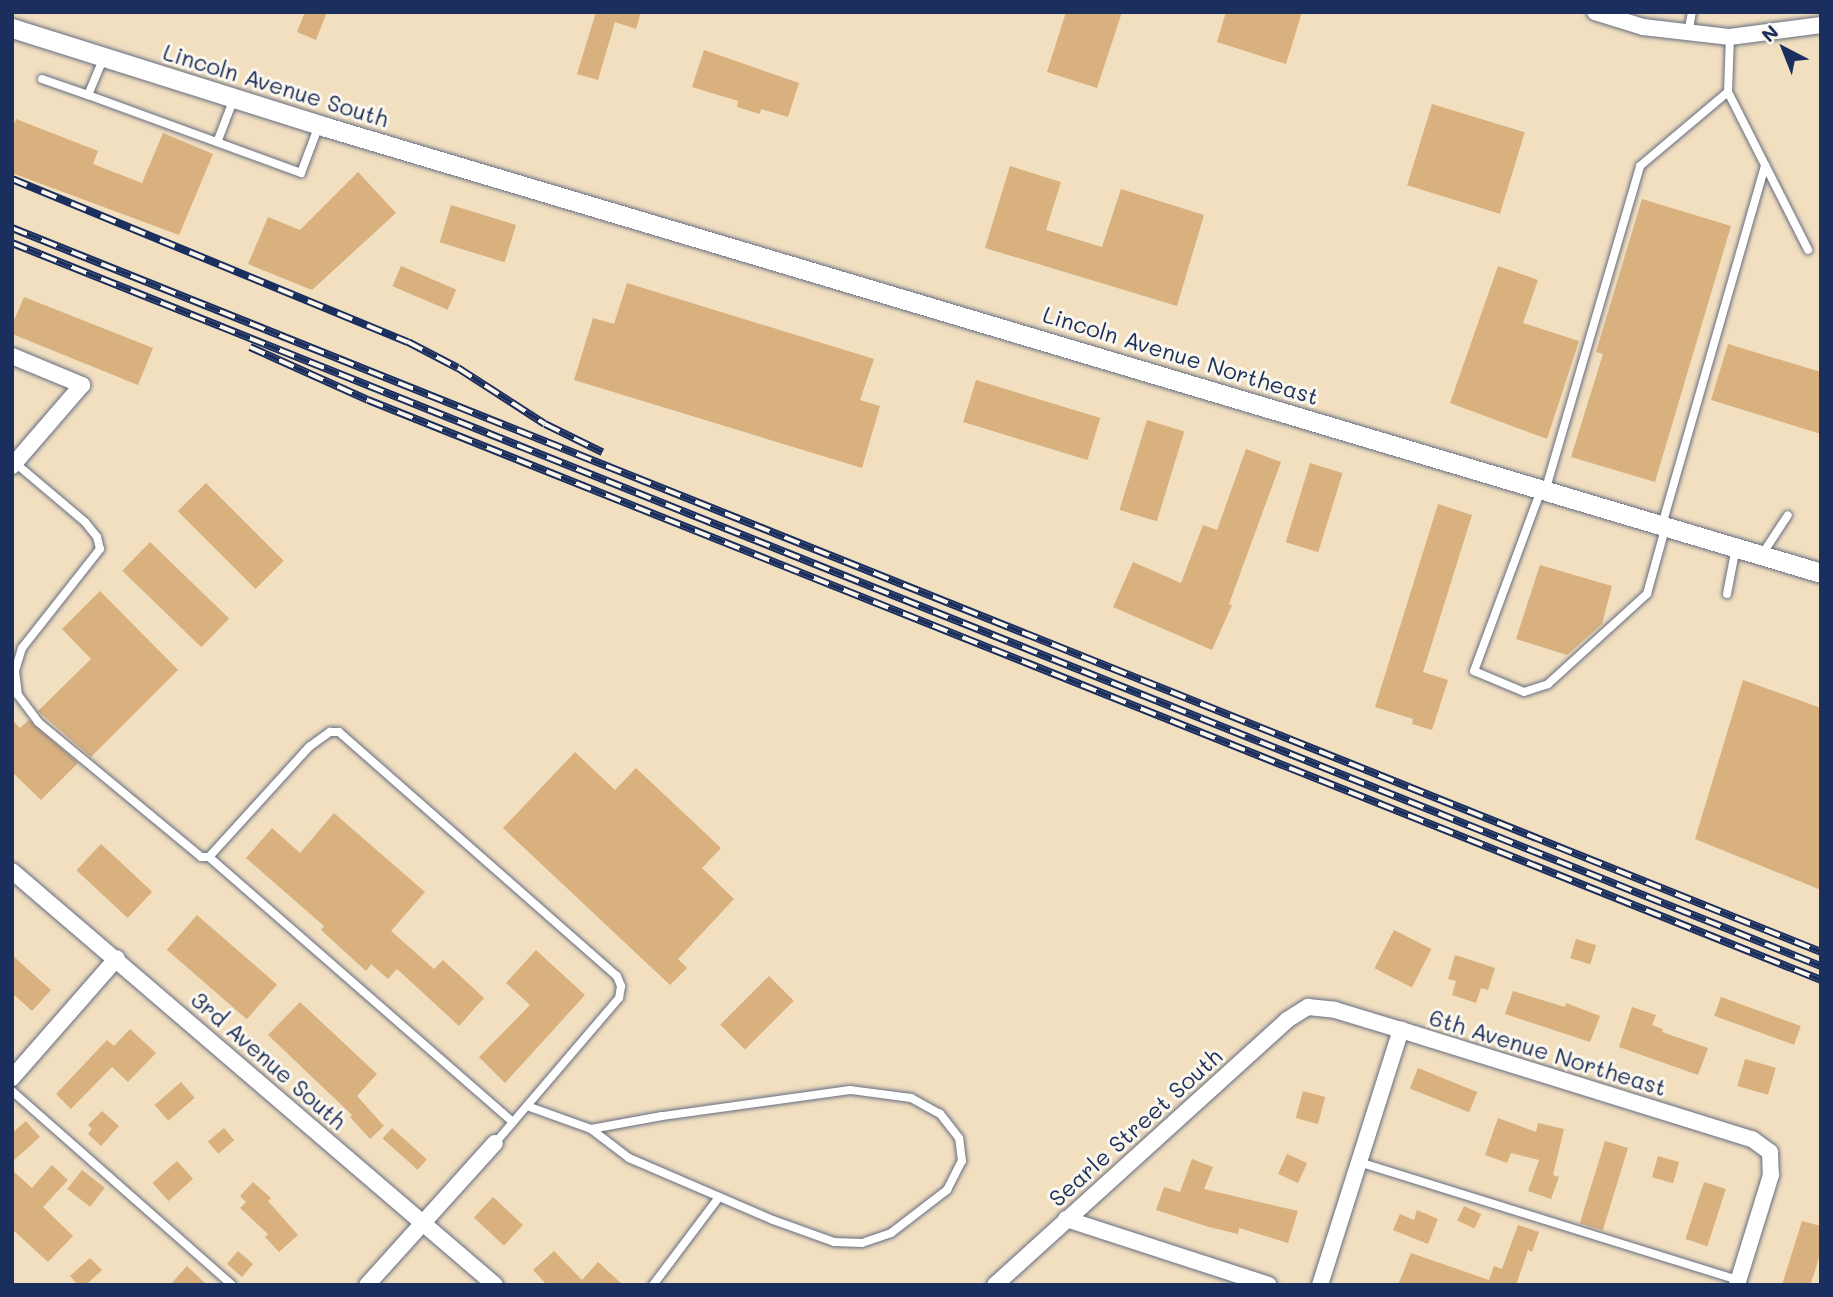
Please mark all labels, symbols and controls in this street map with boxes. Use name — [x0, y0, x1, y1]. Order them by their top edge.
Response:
north arrow — [1749, 14, 1819, 84]
text: N — [1756, 19, 1783, 47]
street label: Lincoln Avenue South — [160, 38, 392, 132]
street label: Lincoln Avenue Northeast — [1040, 300, 1322, 410]
street label: 3rd Avenue South — [186, 985, 352, 1135]
street label: 6th Avenue Northeast — [1426, 1003, 1670, 1101]
street label: Searle Street South — [1043, 1042, 1227, 1212]

